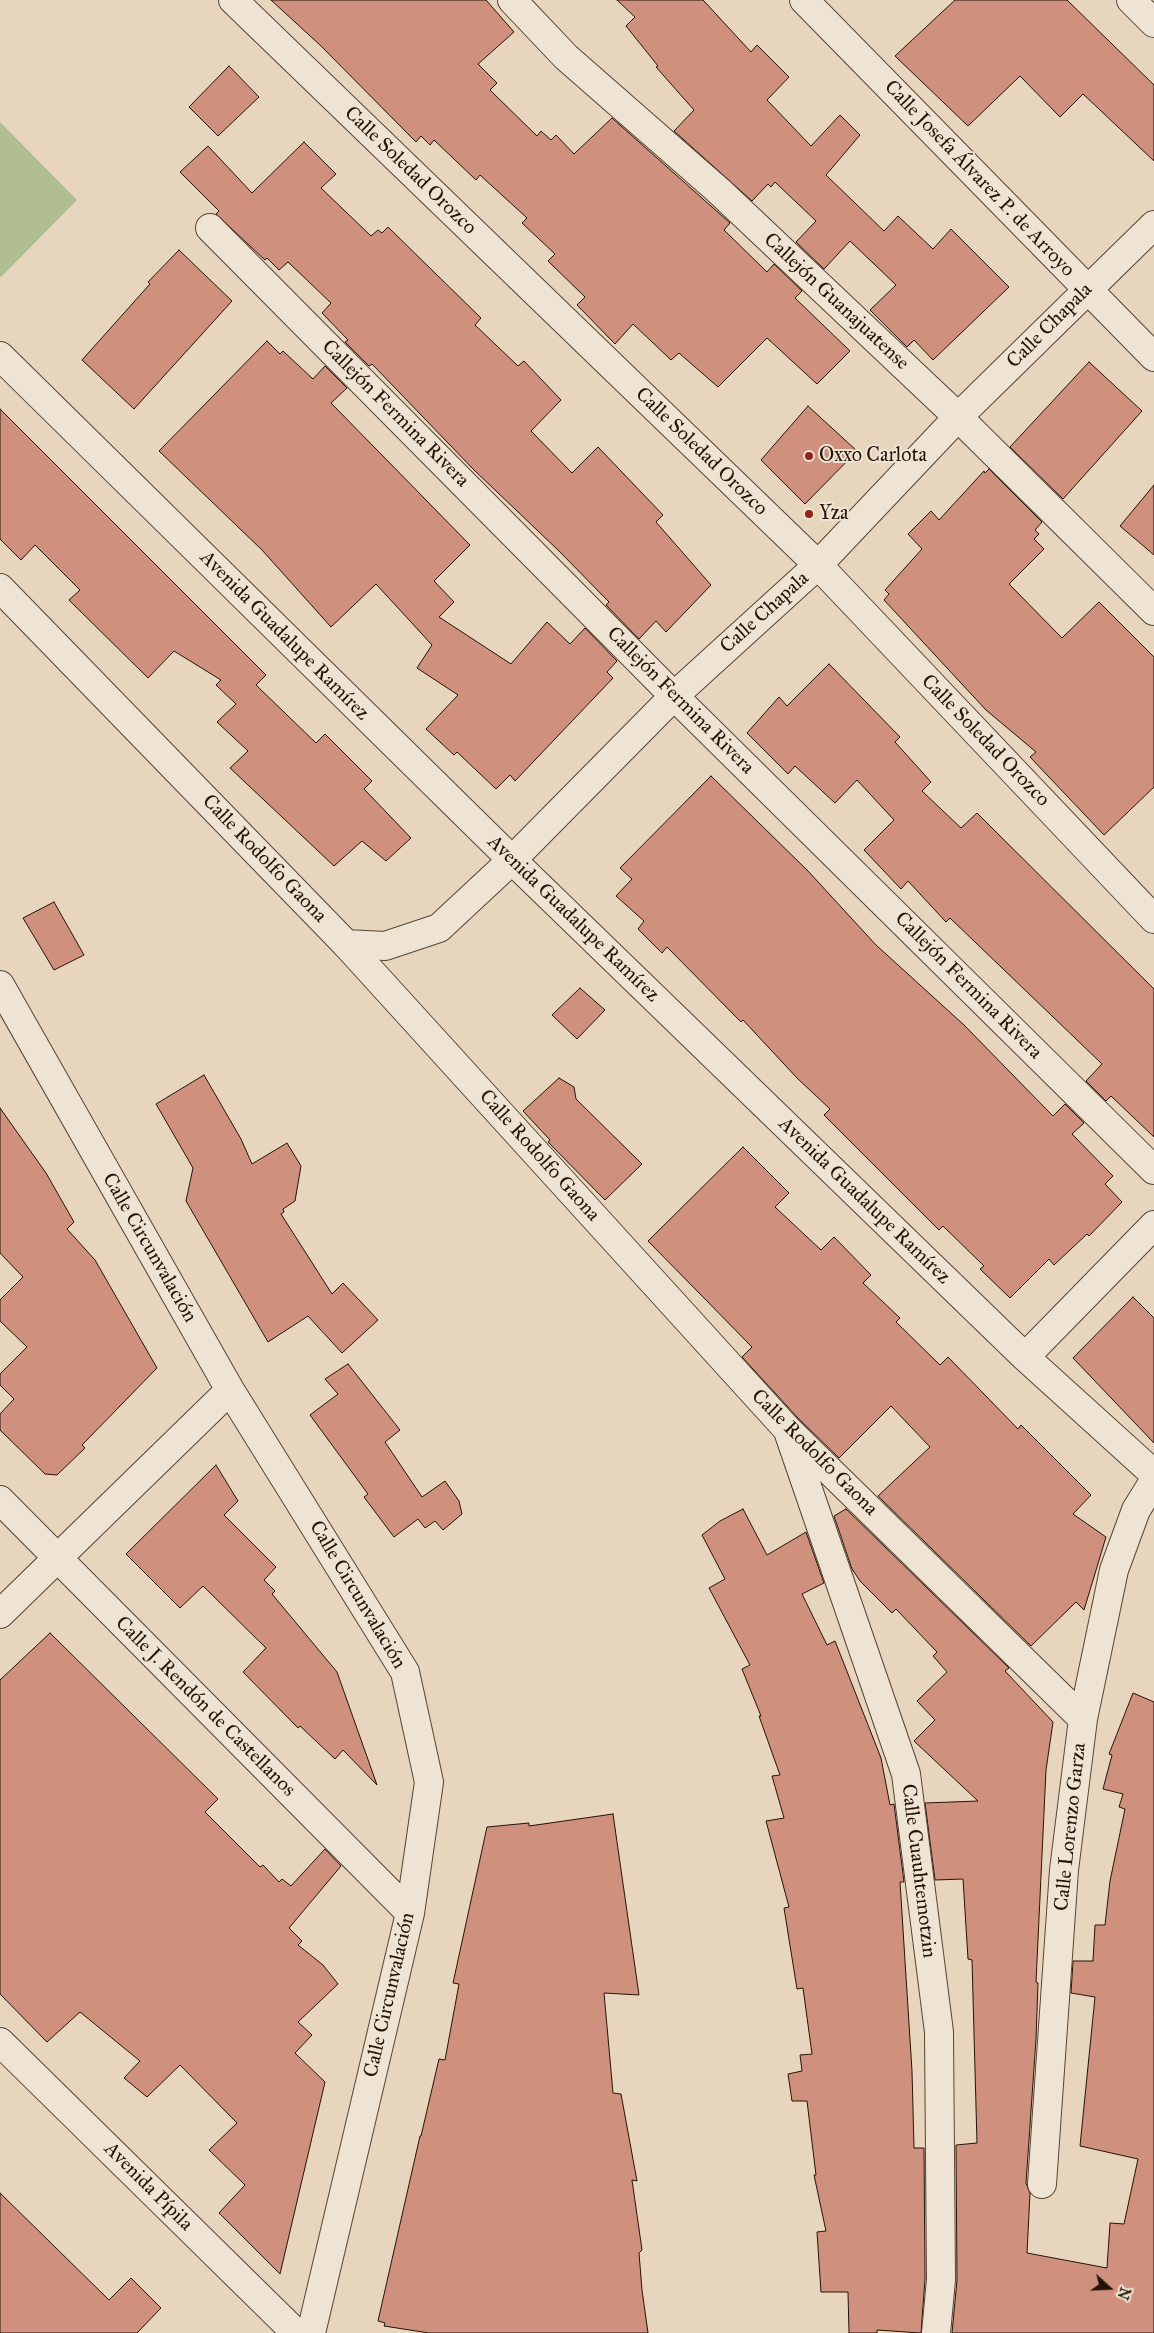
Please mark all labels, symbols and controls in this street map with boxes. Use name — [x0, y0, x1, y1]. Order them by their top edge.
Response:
street label: Calle Josefa Álvarez P. de Arroyo — [879, 76, 1079, 282]
street label: Calle Soledad Orozco — [339, 102, 481, 240]
street label: Callejón Guanajuatense — [758, 228, 914, 376]
street label: Calle Chapala — [1002, 278, 1098, 374]
street label: Callejón Fermina Rivera — [316, 335, 474, 493]
street label: Calle Soledad Orozco — [630, 383, 772, 521]
place label: Oxxo Carlota — [819, 444, 927, 468]
marker: Oxxo Carlota — [803, 450, 815, 462]
place label: Yza — [819, 502, 848, 526]
marker: Yza — [803, 508, 815, 520]
street label: Avenida Guadalupe Ramírez — [194, 546, 374, 726]
street label: Calle Chapala — [716, 567, 814, 659]
street label: Callejón Fermina Rivera — [601, 622, 759, 780]
street label: Calle Soledad Orozco — [916, 670, 1054, 812]
street label: Calle Rodolfo Gaona — [197, 790, 331, 928]
street label: Avenida Guadalupe Ramírez — [482, 830, 664, 1008]
street label: Callejón Fermina Rivera — [889, 907, 1047, 1065]
street label: Calle Rodolfo Gaona — [474, 1085, 604, 1227]
street label: Avenida Guadalupe Ramírez — [773, 1112, 955, 1290]
street label: Calle Circunvalación — [97, 1169, 201, 1327]
street label: Calle Rodolfo Gaona — [746, 1385, 882, 1521]
street label: Calle Circunvalación — [303, 1517, 411, 1673]
street label: Calle J. Rendón de Castellanos — [110, 1612, 300, 1802]
street label: Calle Lorenzo Garza — [1050, 1742, 1092, 1912]
street label: Calle Cuauhtemotzin — [895, 1783, 941, 1959]
street label: Calle Circunvalación — [359, 1910, 421, 2080]
street label: Avenida Pípila — [99, 2138, 197, 2236]
north arrow — [1084, 2263, 1134, 2313]
text: N — [1114, 2285, 1134, 2302]

